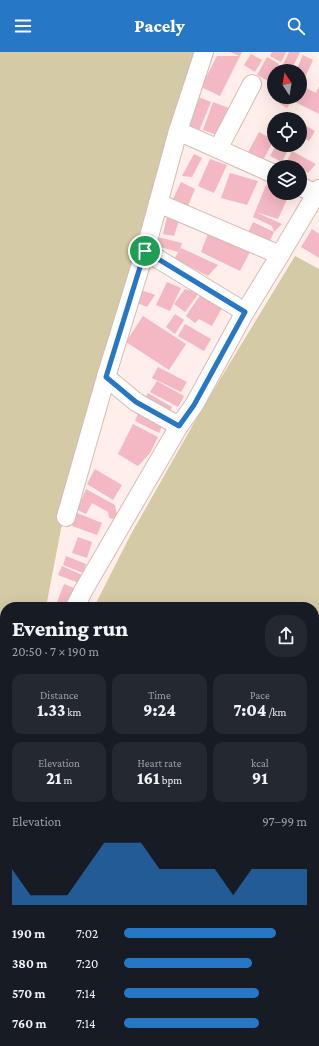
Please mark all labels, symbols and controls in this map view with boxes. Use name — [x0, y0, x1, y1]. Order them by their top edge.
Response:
icon: menu — [12, 15, 34, 37]
icon: search — [285, 15, 307, 37]
text: Pacely — [134, 16, 185, 36]
north arrow — [267, 64, 307, 104]
map controls — [267, 64, 307, 200]
button: locate — [267, 112, 307, 152]
button: layers — [267, 160, 307, 200]
pin — [128, 234, 162, 268]
icon: arrive — [134, 240, 156, 262]
button: share — [265, 615, 307, 657]
text: Evening run — [12, 616, 128, 641]
text: 20:50 · 7 × 190 m — [12, 644, 99, 659]
text: Distance — [40, 689, 78, 701]
text: Time — [148, 689, 171, 701]
text: Pace — [250, 689, 270, 701]
text: 1.33 — [37, 701, 65, 720]
text: 9:24 — [143, 701, 176, 720]
text: 7:04 — [233, 701, 266, 720]
text: km — [65, 706, 81, 718]
text: /km — [266, 706, 286, 718]
text: Elevation — [38, 757, 80, 769]
text: Heart rate — [138, 757, 181, 769]
text: kcal — [251, 757, 269, 769]
text: 21 — [46, 769, 61, 788]
text: 161 — [137, 769, 160, 788]
text: 91 — [252, 769, 268, 788]
text: m — [61, 774, 72, 786]
text: bpm — [160, 774, 182, 786]
text: Elevation — [12, 814, 61, 829]
text: 97–99 m — [262, 814, 307, 829]
text: 190 m — [12, 926, 45, 941]
text: 7:02 — [76, 926, 98, 941]
text: 380 m — [12, 956, 47, 971]
text: 7:20 — [76, 956, 98, 971]
text: 570 m — [12, 986, 46, 1001]
text: 7:14 — [76, 986, 96, 1001]
text: 760 m — [12, 1016, 47, 1031]
text: 7:14 — [76, 1016, 96, 1031]

